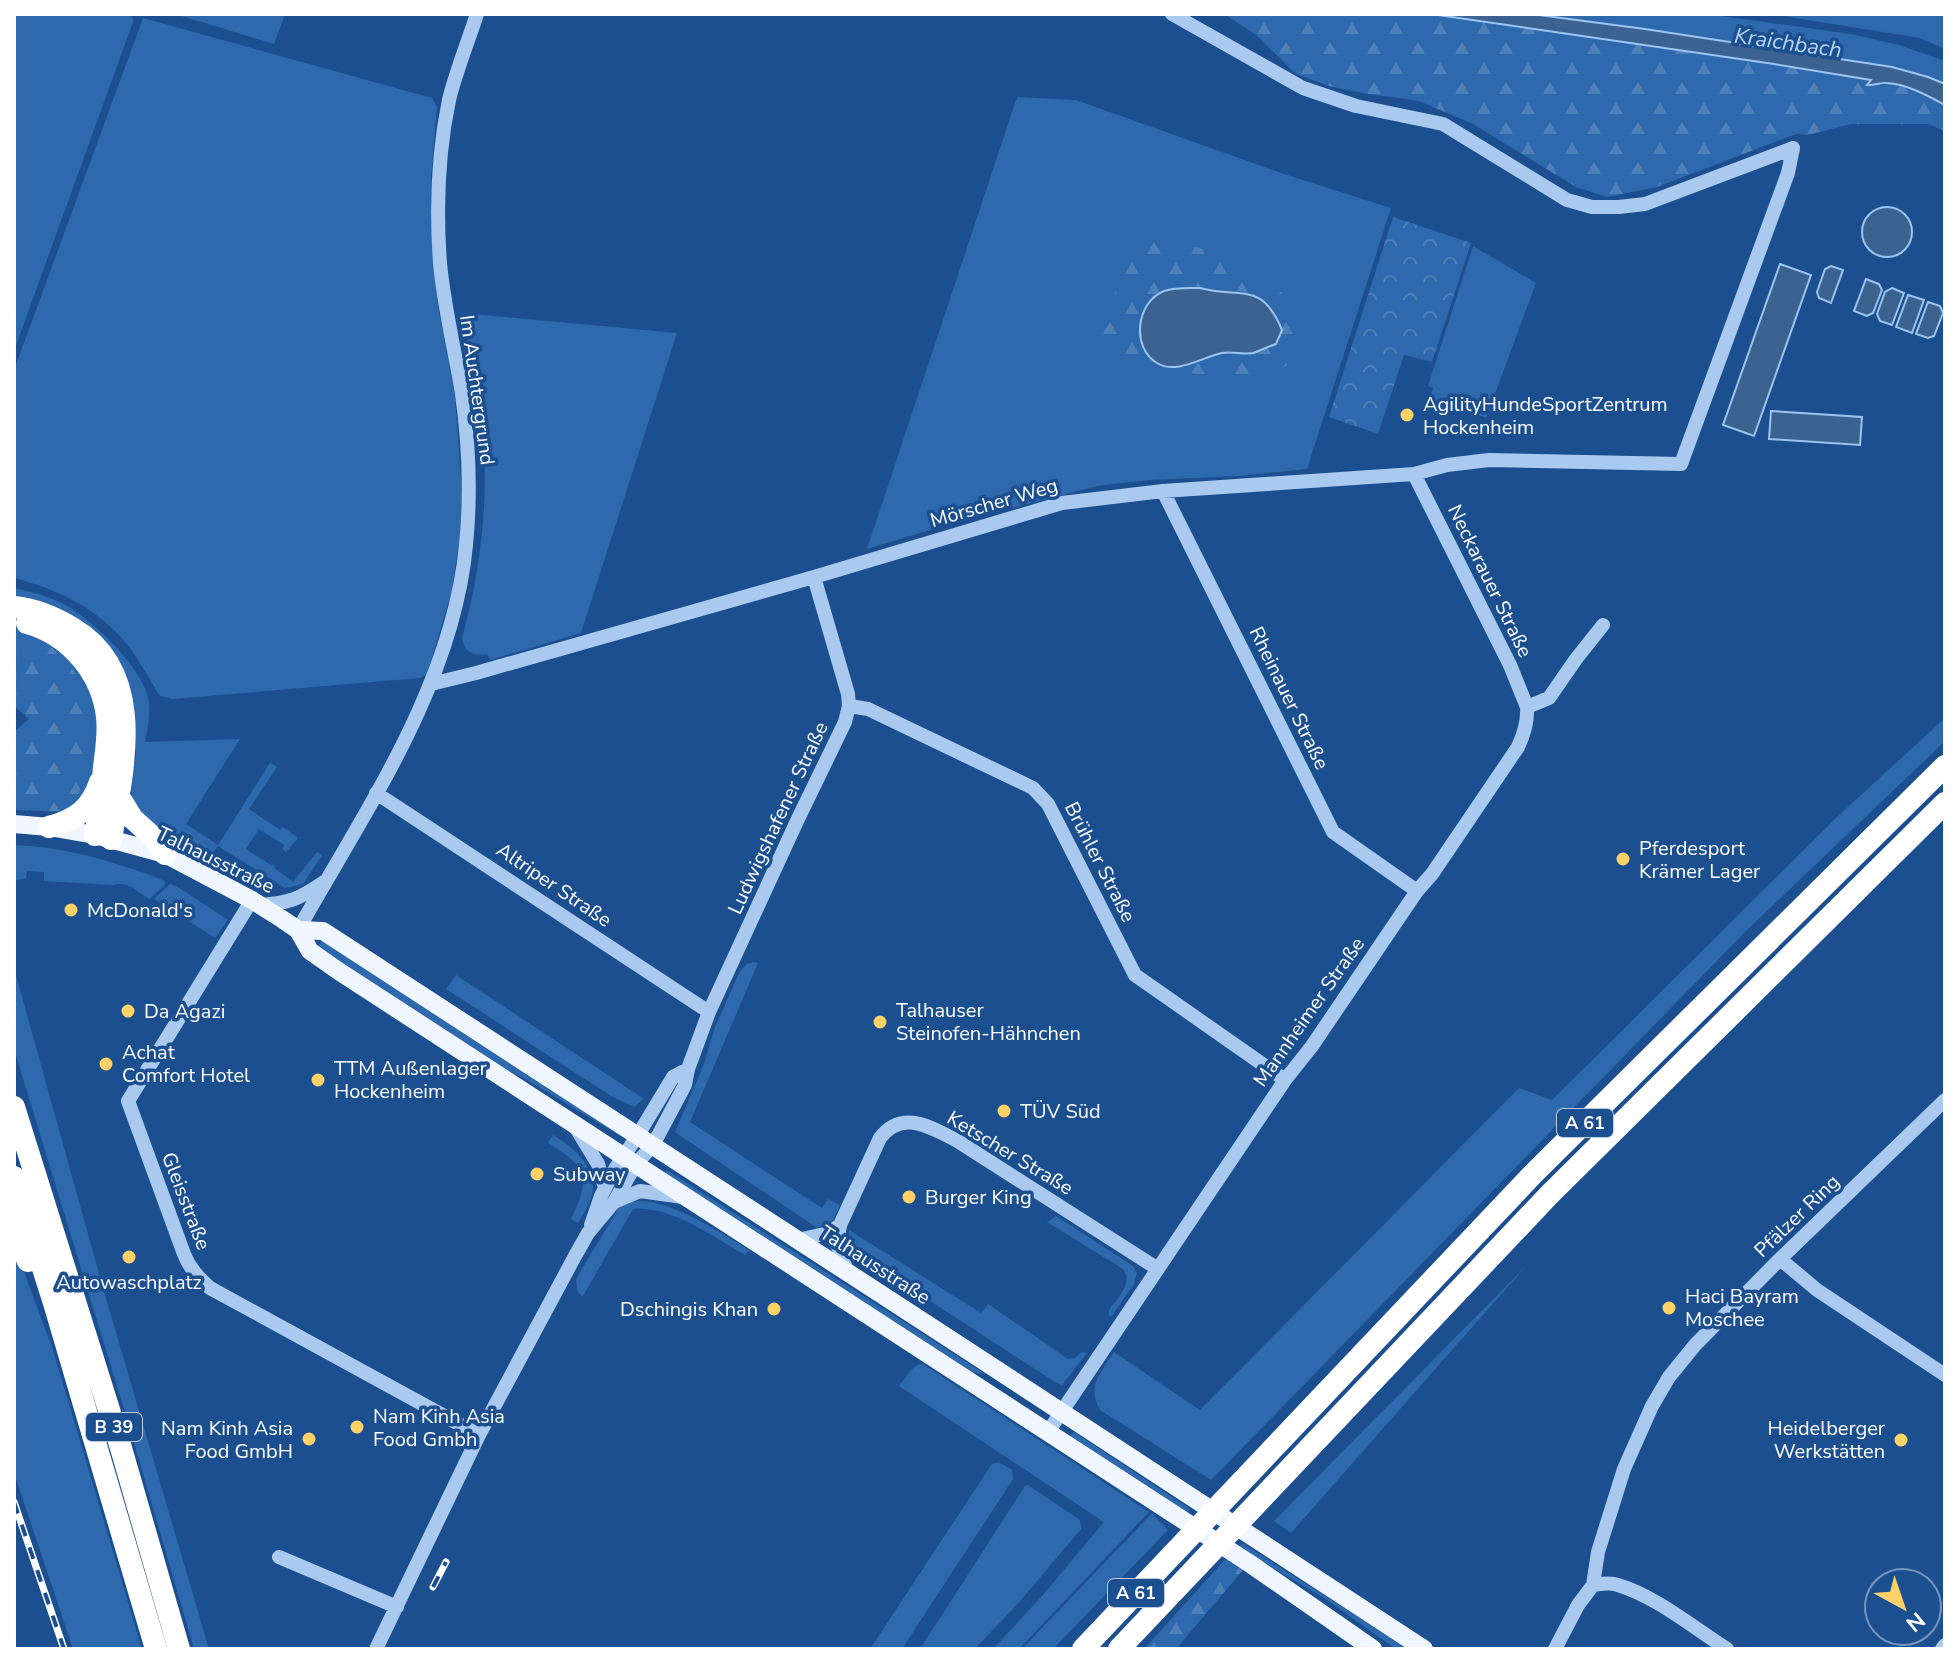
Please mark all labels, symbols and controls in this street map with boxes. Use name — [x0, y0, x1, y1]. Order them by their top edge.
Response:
water label: Kraichbach — [1732, 21, 1844, 65]
street label: Im Auchtergrund — [453, 313, 501, 467]
place label: AgilityHundeSportZentrum Hockenheim — [1423, 391, 1668, 441]
marker: AgilityHundeSportZentrum Hockenheim — [1398, 406, 1416, 424]
street label: Mörscher Weg — [927, 472, 1061, 534]
street label: Neckarauer Straße — [1441, 500, 1539, 662]
street label: Rheinauer Straße — [1243, 622, 1335, 774]
street label: Ludwigshafener Straße — [721, 717, 835, 919]
street label: Brühler Straße — [1058, 797, 1142, 927]
street label: Talhausstraße — [153, 820, 279, 900]
place label: Pferdesport Krämer Lager — [1639, 835, 1760, 885]
street label: Altriper Straße — [491, 836, 617, 934]
marker: Pferdesport Krämer Lager — [1614, 850, 1632, 868]
place label: McDonald's — [87, 897, 193, 924]
marker: McDonald's — [62, 901, 80, 919]
street label: Mannheimer Straße — [1247, 932, 1371, 1092]
place label: Talhauser Steinofen-Hähnchen — [896, 997, 1081, 1047]
place label: Da Agazi — [144, 998, 225, 1025]
marker: Da Agazi — [119, 1002, 137, 1020]
marker: Talhauser Steinofen-Hähnchen — [871, 1013, 889, 1031]
place label: Achat Comfort Hotel — [122, 1039, 250, 1089]
marker: Achat Comfort Hotel — [97, 1055, 115, 1073]
place label: TTM Außenlager Hockenheim — [334, 1055, 487, 1105]
marker: TTM Außenlager Hockenheim — [309, 1071, 327, 1089]
place label: TÜV Süd — [1020, 1098, 1101, 1125]
marker: TÜV Süd — [995, 1102, 1013, 1120]
street label: Ketscher Straße — [942, 1105, 1078, 1201]
road number: A 61 — [1557, 1109, 1613, 1137]
street label: Gleisstraße — [155, 1148, 217, 1254]
place label: Subway — [553, 1161, 626, 1188]
marker: Subway — [528, 1165, 546, 1183]
street label: Pfälzer Ring — [1748, 1168, 1846, 1264]
place label: Burger King — [925, 1184, 1032, 1211]
marker: Burger King — [900, 1188, 918, 1206]
street label: Talhausstraße — [814, 1219, 936, 1311]
marker: Autowaschplatz — [120, 1248, 138, 1266]
place label: Autowaschplatz — [56, 1269, 202, 1296]
place label: Haci Bayram Moschee — [1685, 1283, 1799, 1333]
place label: Dschingis Khan — [620, 1296, 758, 1323]
marker: Haci Bayram Moschee — [1660, 1299, 1678, 1317]
marker: Dschingis Khan — [765, 1300, 783, 1318]
place label: Nam Kinh Asia Food Gmbh — [373, 1403, 505, 1453]
road number: B 39 — [86, 1413, 142, 1441]
place label: Nam Kinh Asia Food GmbH — [161, 1415, 293, 1465]
place label: Heidelberger Werkstätten — [1767, 1415, 1885, 1465]
marker: Nam Kinh Asia Food Gmbh — [348, 1418, 366, 1436]
marker: Nam Kinh Asia Food GmbH — [300, 1430, 318, 1448]
marker: Heidelberger Werkstätten — [1892, 1431, 1910, 1449]
north arrow — [1863, 1567, 1943, 1647]
road number: A 61 — [1108, 1579, 1164, 1607]
text: N — [1899, 1605, 1931, 1638]

